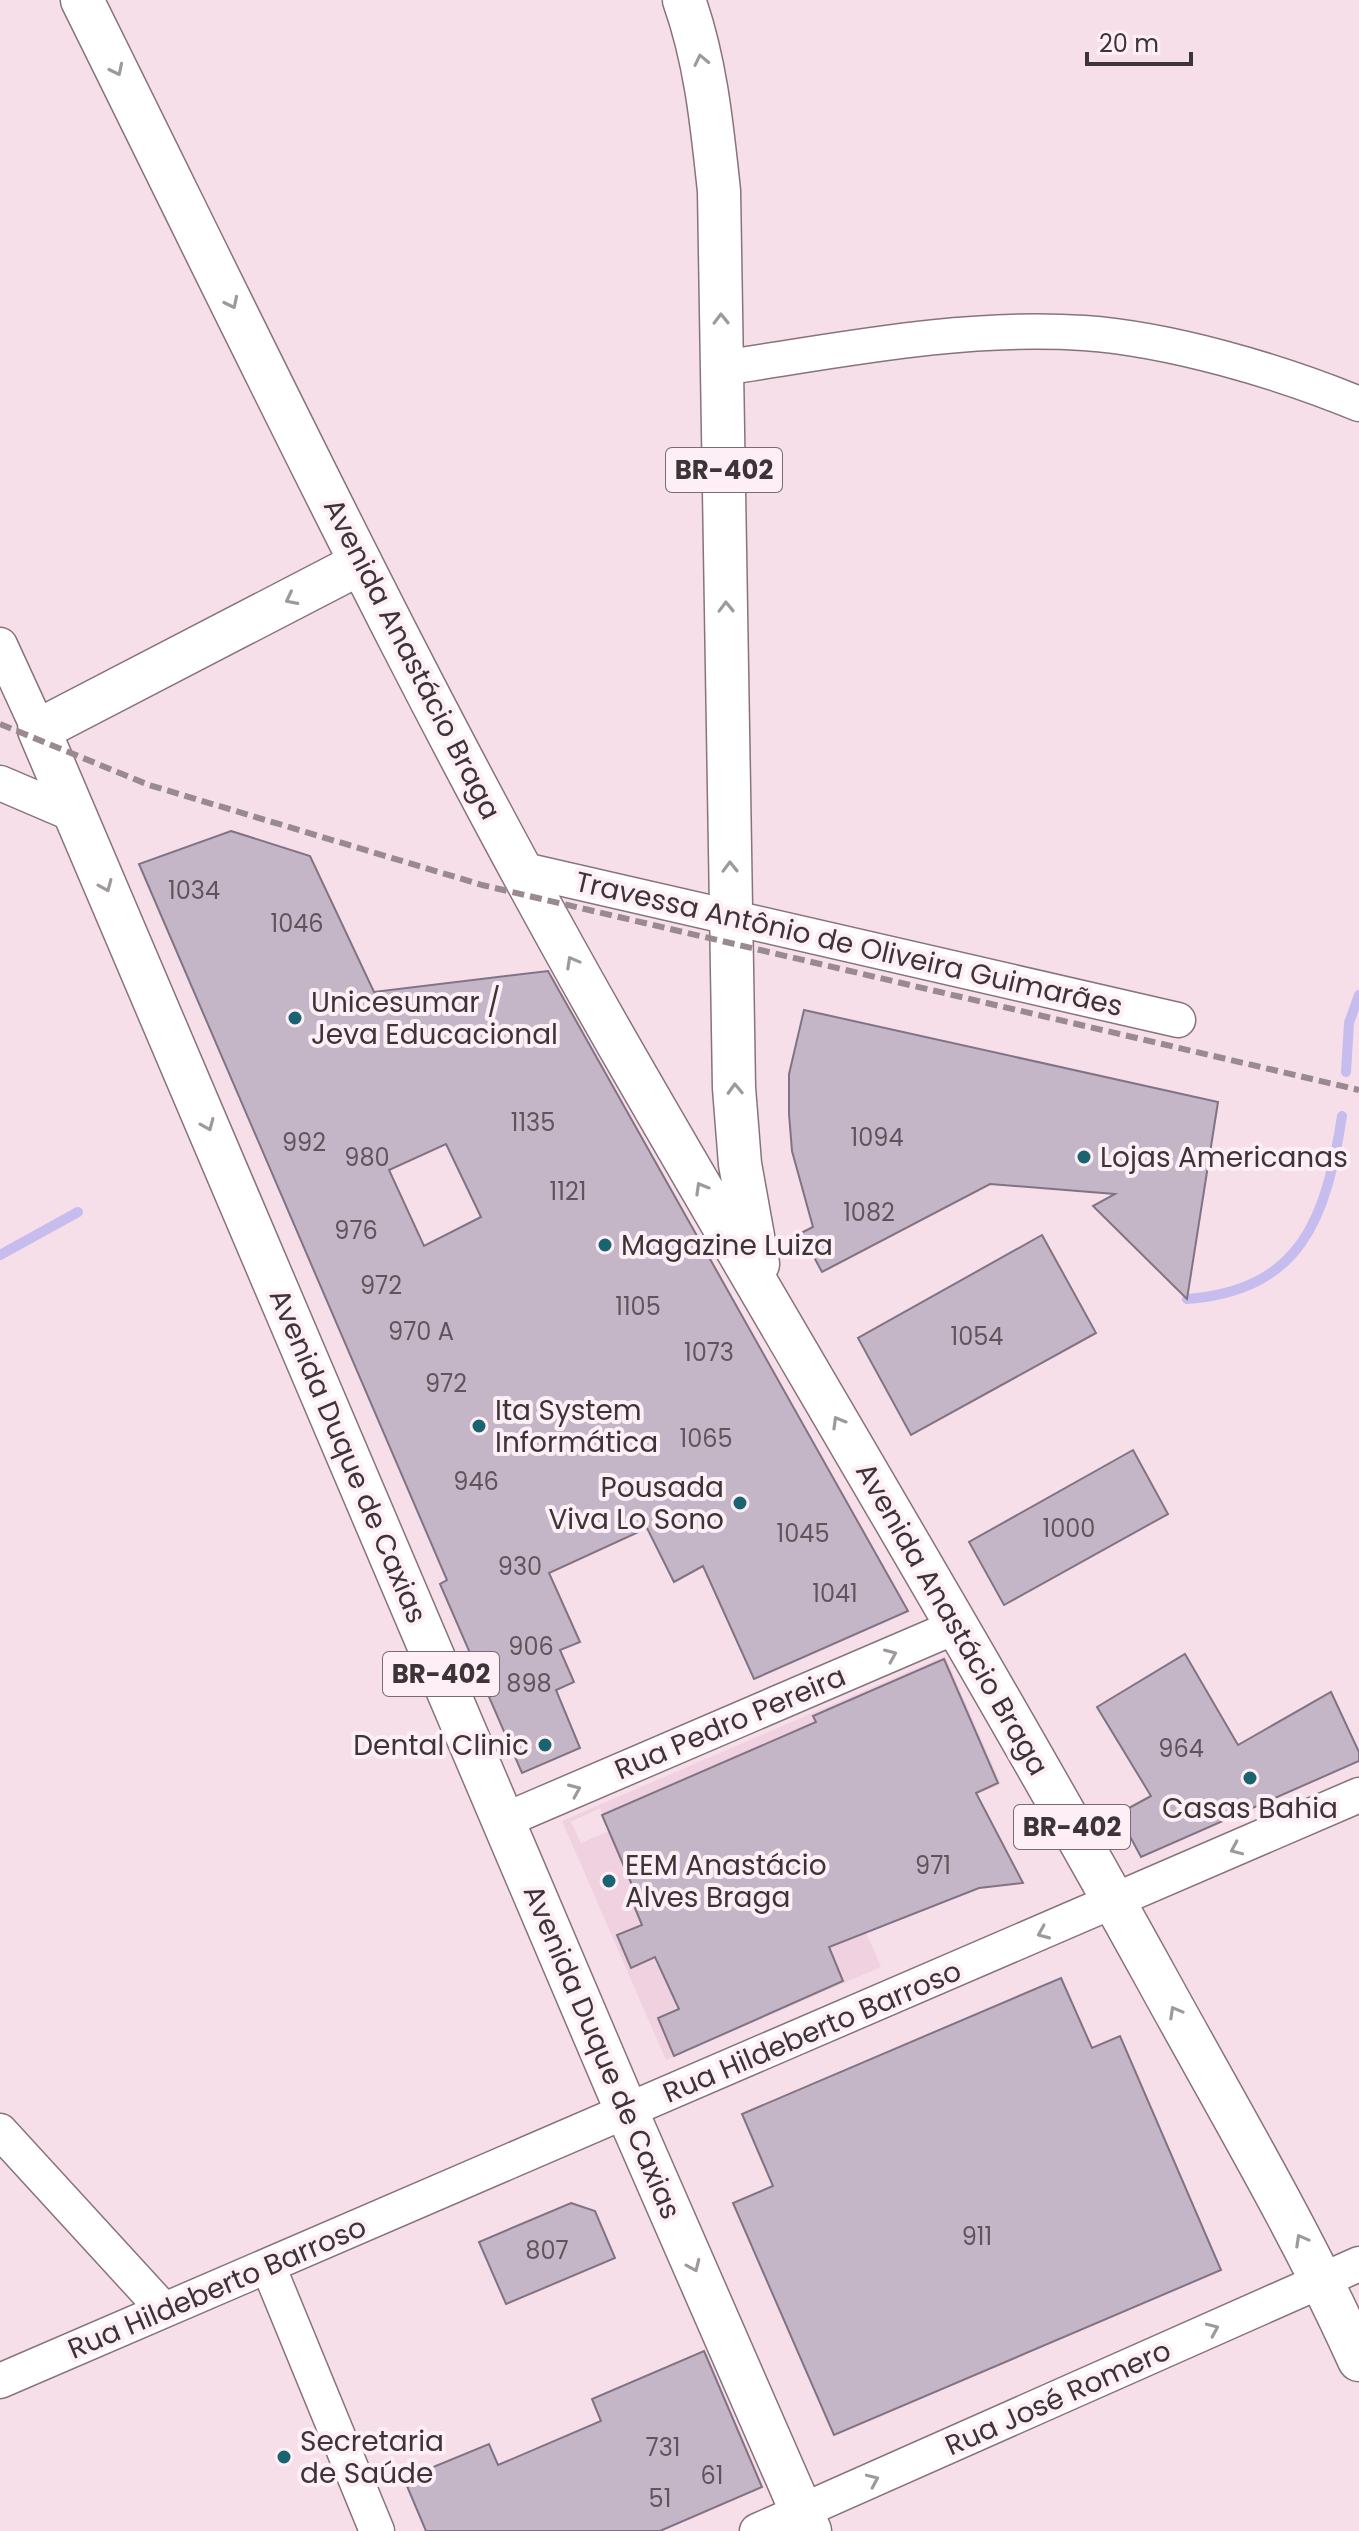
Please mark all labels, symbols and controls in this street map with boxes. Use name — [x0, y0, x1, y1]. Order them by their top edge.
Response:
scale bar — [1087, 16, 1191, 66]
text: 20 m — [1099, 27, 1159, 60]
one-way arrow — [693, 54, 710, 68]
one-way arrow — [107, 61, 123, 76]
one-way arrow — [222, 295, 238, 309]
one-way arrow — [712, 312, 730, 325]
road number: BR-402 — [666, 448, 782, 492]
street label: Avenida Anastácio Braga — [314, 492, 510, 826]
one-way arrow — [285, 590, 300, 605]
one-way arrow — [717, 600, 735, 613]
one-way arrow — [721, 860, 739, 873]
street label: Travessa Antônio de Oliveira Guimarães — [572, 862, 1126, 1026]
house number: 1034 — [168, 874, 220, 907]
one-way arrow — [96, 878, 112, 892]
house number: 1046 — [270, 907, 324, 940]
one-way arrow — [566, 956, 581, 970]
place label: Unicesumar / Jeva Educacional — [311, 983, 558, 1054]
marker: Unicesumar / Jeva Educacional — [286, 1009, 304, 1027]
one-way arrow — [726, 1082, 743, 1095]
house number: 1135 — [511, 1106, 555, 1139]
one-way arrow — [198, 1117, 214, 1132]
house number: 1094 — [851, 1121, 903, 1154]
house number: 992 — [282, 1126, 326, 1159]
place label: Lojas Americanas — [1100, 1138, 1348, 1177]
house number: 980 — [344, 1141, 390, 1174]
marker: Lojas Americanas — [1075, 1148, 1093, 1166]
house number: 1121 — [550, 1175, 586, 1208]
one-way arrow — [695, 1182, 711, 1196]
house number: 1082 — [843, 1196, 895, 1229]
house number: 976 — [334, 1214, 378, 1247]
place label: Magazine Luiza — [621, 1226, 833, 1265]
marker: Magazine Luiza — [596, 1236, 614, 1254]
house number: 972 — [360, 1269, 402, 1302]
street label: Avenida Duque de Caxias — [260, 1283, 436, 1629]
house number: 1105 — [615, 1290, 661, 1323]
house number: 970 A — [388, 1315, 454, 1348]
house number: 1054 — [951, 1320, 1003, 1353]
house number: 1073 — [684, 1336, 734, 1369]
house number: 972 — [425, 1367, 467, 1400]
place label: Ita System Informática — [495, 1391, 658, 1462]
one-way arrow — [832, 1416, 848, 1431]
marker: Ita System Informática — [470, 1417, 488, 1435]
house number: 1065 — [679, 1422, 733, 1455]
street label: Avenida Anastácio Braga — [846, 1455, 1058, 1783]
house number: 946 — [453, 1465, 499, 1498]
place label: Pousada Viva Lo Sono — [548, 1468, 724, 1539]
marker: Pousada Viva Lo Sono — [731, 1494, 749, 1512]
house number: 1000 — [1043, 1512, 1095, 1545]
house number: 1045 — [777, 1517, 829, 1550]
house number: 930 — [498, 1550, 542, 1583]
house number: 1041 — [812, 1577, 858, 1610]
house number: 906 — [508, 1630, 554, 1663]
one-way arrow — [883, 1648, 897, 1664]
road number: BR-402 — [383, 1652, 499, 1696]
street label: Rua Pedro Pereira — [609, 1657, 851, 1789]
house number: 898 — [506, 1667, 552, 1700]
place label: Dental Clinic — [353, 1726, 529, 1765]
house number: 964 — [1158, 1732, 1204, 1765]
marker: Dental Clinic — [536, 1736, 554, 1754]
marker: Casas Bahia — [1241, 1769, 1259, 1787]
one-way arrow — [566, 1783, 581, 1799]
place label: Casas Bahia — [1162, 1789, 1338, 1828]
road number: BR-402 — [1014, 1805, 1130, 1849]
one-way arrow — [1230, 1839, 1244, 1855]
place label: EEM Anastácio Alves Braga — [625, 1846, 827, 1917]
house number: 971 — [915, 1849, 951, 1882]
marker: EEM Anastácio Alves Braga — [600, 1872, 618, 1890]
street label: Avenida Duque de Caxias — [514, 1879, 690, 2225]
one-way arrow — [1037, 1923, 1051, 1939]
street label: Rua Hildeberto Barroso — [657, 1951, 967, 2113]
one-way arrow — [1169, 2006, 1185, 2021]
street label: Rua Hildeberto Barroso — [62, 2207, 372, 2369]
house number: 911 — [962, 2220, 992, 2253]
house number: 807 — [525, 2234, 569, 2267]
one-way arrow — [1295, 2234, 1310, 2248]
one-way arrow — [685, 2258, 701, 2272]
one-way arrow — [1205, 2323, 1219, 2339]
street label: Rua José Romero — [939, 2331, 1177, 2465]
place label: Secretaria de Saúde — [300, 2422, 444, 2493]
house number: 731 — [646, 2431, 680, 2464]
marker: Secretaria de Saúde — [275, 2448, 293, 2466]
house number: 61 — [701, 2459, 723, 2492]
one-way arrow — [864, 2473, 879, 2489]
house number: 51 — [649, 2482, 671, 2515]

